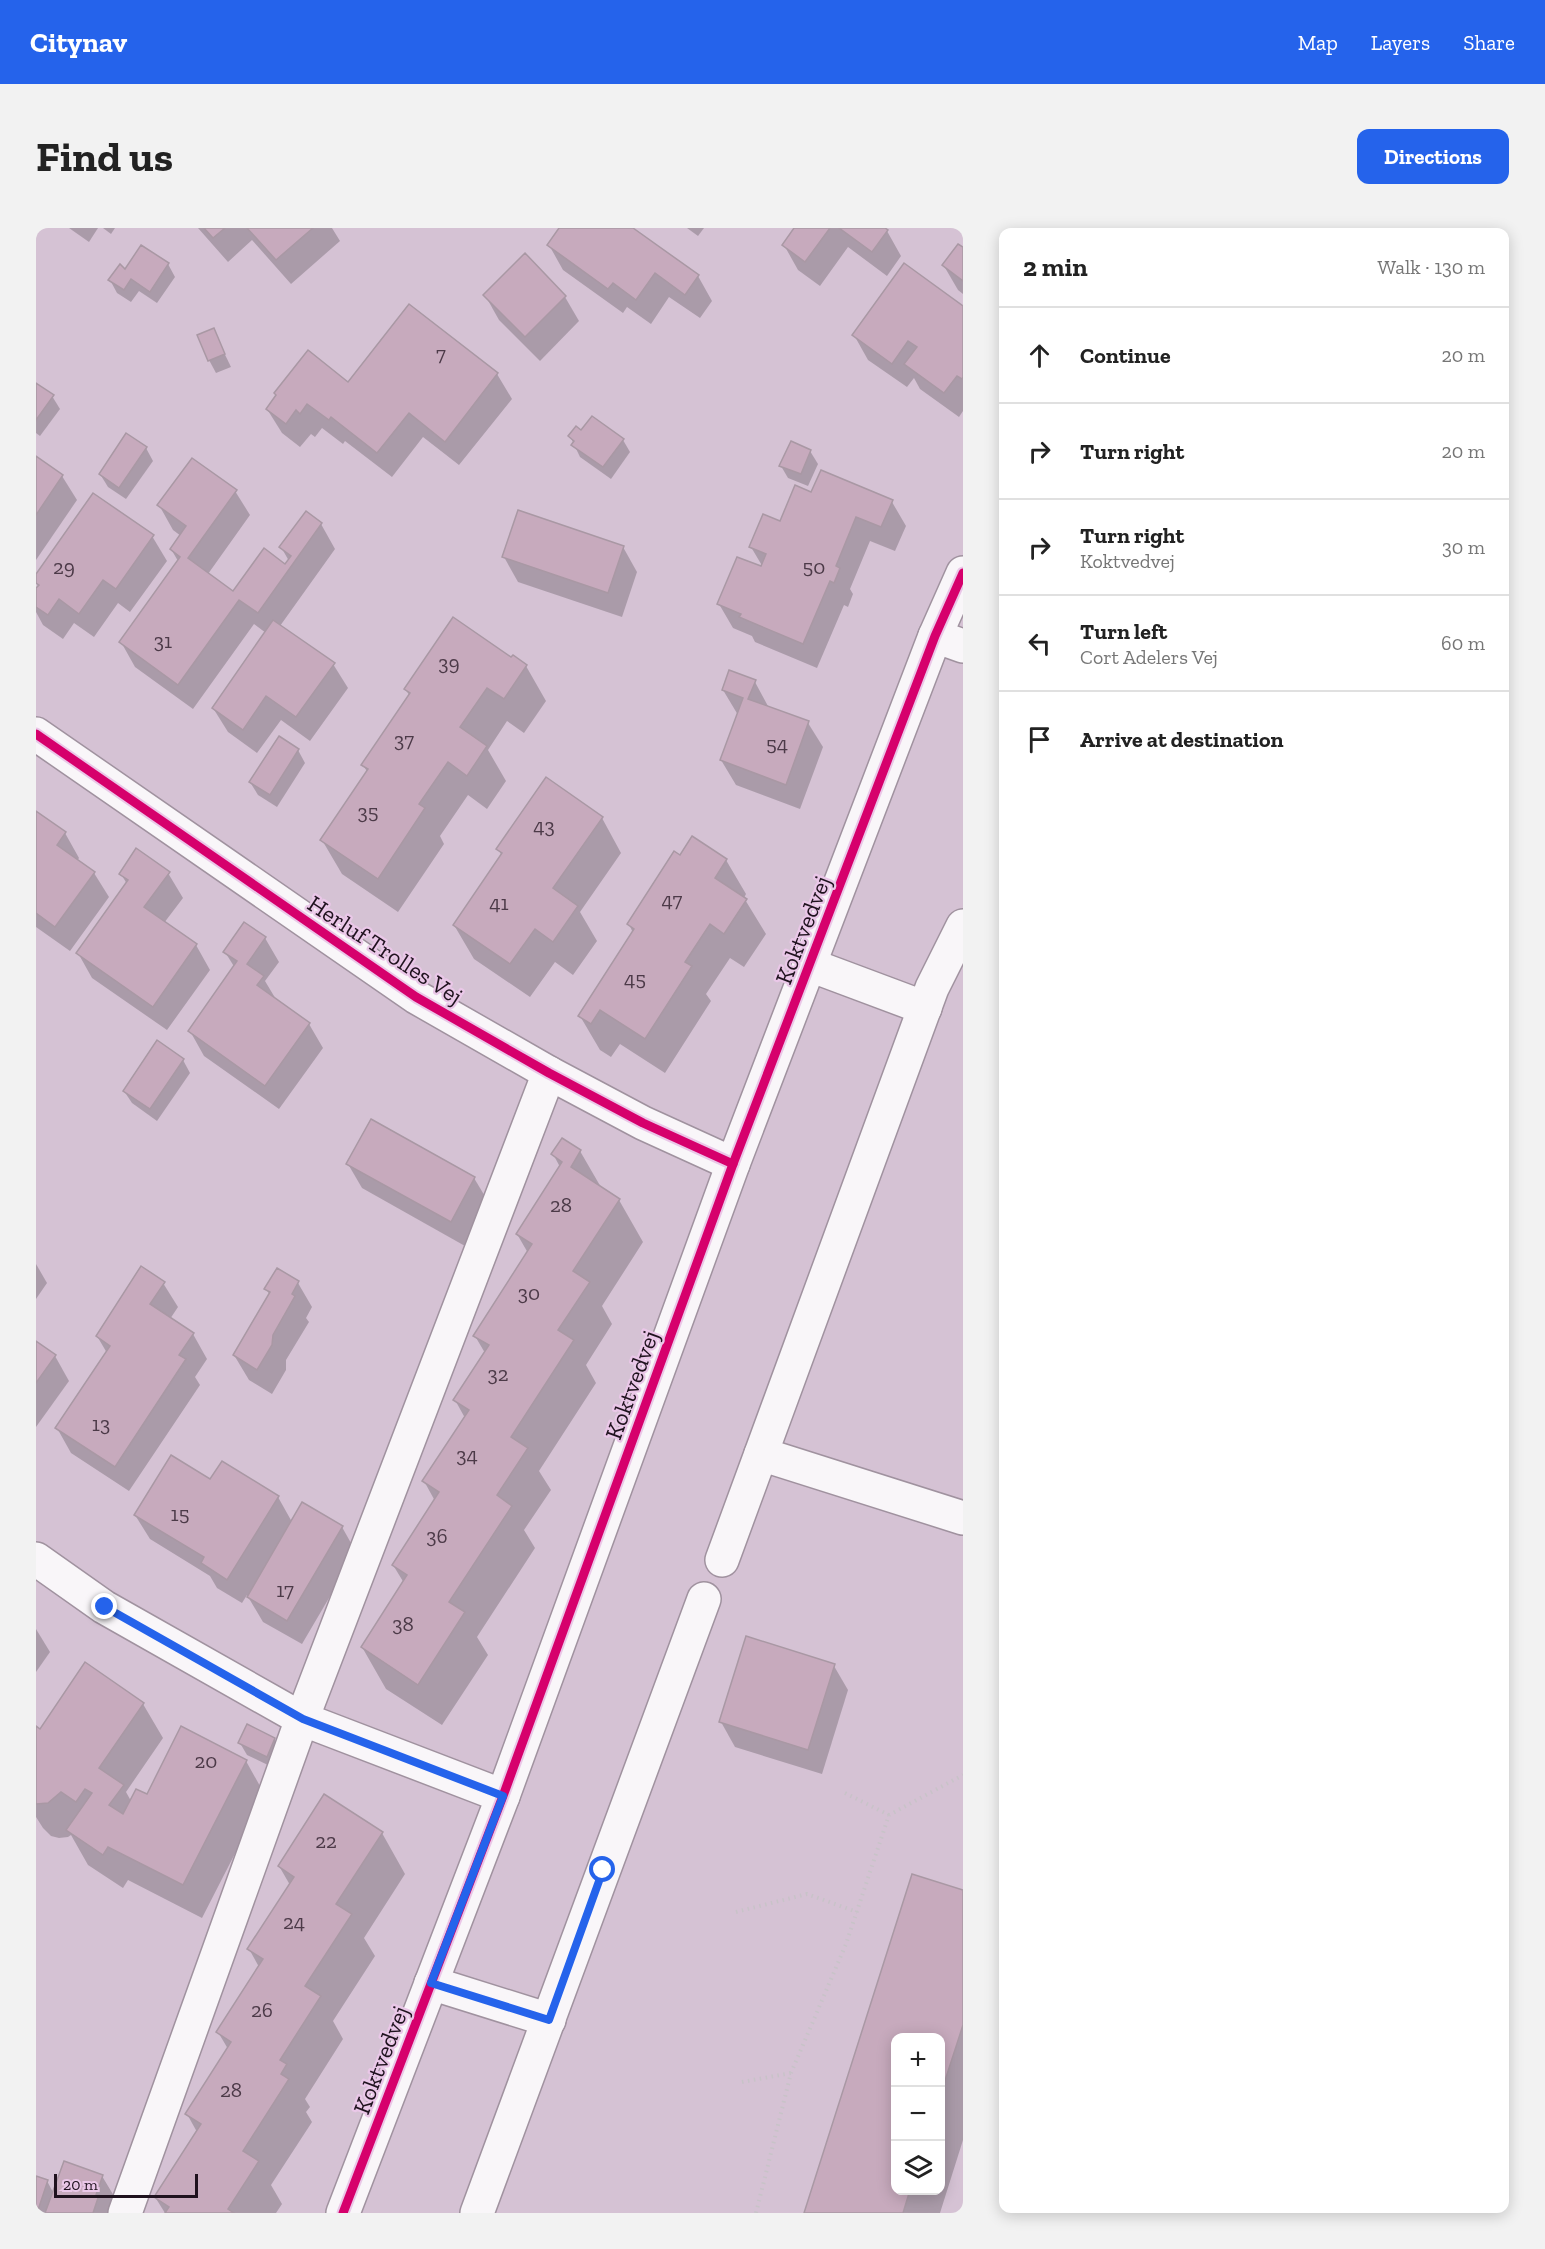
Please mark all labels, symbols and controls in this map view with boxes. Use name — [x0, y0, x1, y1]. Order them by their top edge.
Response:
text: Citynav — [30, 26, 127, 59]
text: Map — [1298, 30, 1338, 55]
text: Layers — [1371, 30, 1430, 55]
text: Share — [1463, 30, 1515, 55]
button: Directions — [1357, 129, 1509, 184]
text: Find us — [36, 131, 173, 182]
text: 2 min — [1023, 251, 1088, 283]
text: Walk · 130 m — [1378, 255, 1485, 279]
icon: ahead — [1023, 339, 1056, 372]
house number: 7 — [436, 341, 446, 366]
text: Continue — [1080, 342, 1171, 369]
text: 20 m — [1441, 343, 1485, 367]
icon: right — [1023, 435, 1056, 468]
text: Turn right — [1080, 438, 1184, 465]
text: 20 m — [1441, 439, 1485, 463]
text: Turn right — [1080, 522, 1184, 549]
icon: right — [1023, 531, 1056, 564]
text: 30 m — [1442, 535, 1485, 559]
text: Koktvedvej — [1080, 549, 1175, 573]
house number: 29 — [53, 554, 75, 579]
house number: 50 — [803, 554, 825, 579]
text: Turn left — [1080, 618, 1167, 645]
icon: left — [1023, 627, 1056, 660]
house number: 31 — [154, 628, 172, 653]
text: 60 m — [1441, 631, 1485, 655]
text: Cort Adelers Vej — [1080, 645, 1218, 669]
house number: 39 — [438, 650, 460, 675]
icon: arrive — [1023, 723, 1056, 756]
text: Arrive at destination — [1080, 726, 1283, 753]
house number: 37 — [394, 727, 414, 752]
house number: 54 — [766, 731, 788, 756]
house number: 35 — [357, 799, 379, 824]
house number: 43 — [533, 813, 555, 838]
street label: Koktvedvej — [769, 872, 836, 988]
house number: 47 — [662, 887, 683, 912]
street label: Herluf Trolles Vej — [302, 889, 468, 1010]
house number: 41 — [489, 890, 509, 915]
house number: 45 — [624, 966, 646, 991]
house number: 28 — [550, 1192, 572, 1217]
house number: 30 — [518, 1280, 540, 1305]
street label: Koktvedvej — [598, 1326, 665, 1443]
house number: 32 — [487, 1361, 509, 1386]
house number: 13 — [92, 1411, 110, 1436]
house number: 34 — [456, 1442, 478, 1467]
house number: 15 — [171, 1501, 189, 1526]
house number: 36 — [426, 1523, 448, 1548]
house number: 17 — [276, 1577, 294, 1602]
route end — [91, 1593, 117, 1619]
house number: 38 — [392, 1611, 414, 1636]
house number: 20 — [195, 1748, 217, 1773]
house number: 22 — [315, 1828, 337, 1853]
route start — [589, 1856, 615, 1882]
house number: 24 — [283, 1909, 305, 1934]
house number: 26 — [251, 1997, 273, 2022]
street label: Koktvedvej — [347, 2002, 414, 2118]
map controls — [891, 2033, 945, 2195]
button: + — [891, 2033, 945, 2087]
house number: 28 — [220, 2077, 242, 2102]
button: − — [891, 2087, 945, 2141]
button: layers — [891, 2141, 945, 2195]
scale bar — [54, 2171, 198, 2198]
text: 20 m — [63, 2175, 98, 2194]

